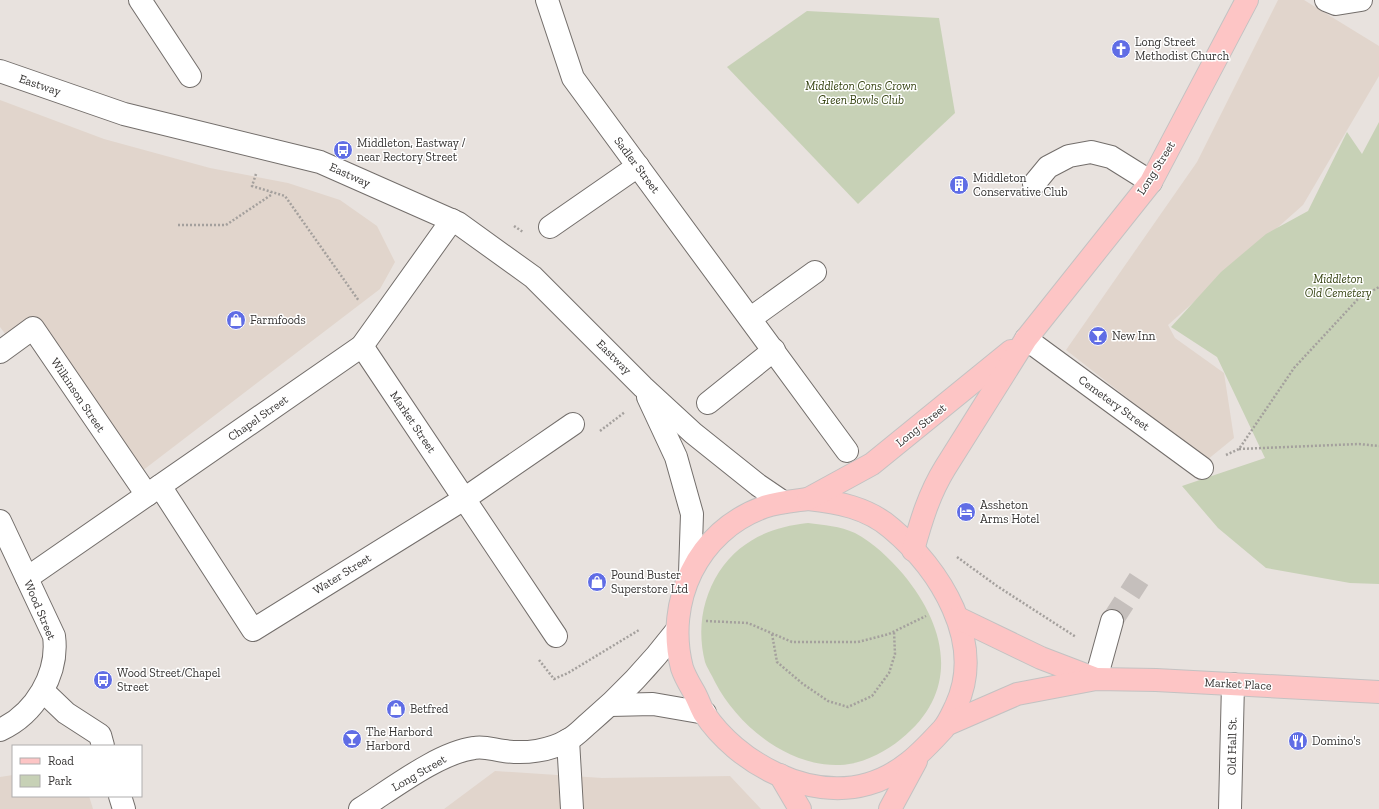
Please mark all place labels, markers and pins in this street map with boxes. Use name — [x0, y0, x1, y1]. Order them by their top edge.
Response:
place label: Long Street Methodist Church — [1135, 35, 1229, 63]
church icon: Long Street Methodist Church — [1110, 38, 1132, 60]
place label: Middleton, Eastway / near Rectory Street — [357, 136, 466, 164]
bus stop icon: Middleton, Eastway / near Rectory Street — [332, 139, 354, 161]
place label: Middleton Conservative Club — [973, 171, 1068, 199]
building icon: Middleton Conservative Club — [948, 174, 970, 196]
shop icon: Farmfoods — [225, 309, 247, 331]
place label: Farmfoods — [250, 313, 306, 327]
bar icon: New Inn — [1087, 325, 1109, 347]
place label: New Inn — [1112, 329, 1156, 343]
place label: Assheton Arms Hotel — [980, 498, 1039, 526]
hotel icon: Assheton Arms Hotel — [955, 501, 977, 523]
place label: Pound Buster Superstore Ltd — [611, 568, 689, 596]
shop icon: Pound Buster Superstore Ltd — [586, 571, 608, 593]
place label: Wood Street/Chapel Street — [117, 666, 220, 694]
bus stop icon: Wood Street/Chapel Street — [92, 669, 114, 691]
shop icon: Betfred — [385, 698, 407, 720]
place label: Betfred — [410, 702, 449, 716]
place label: The Harbord Harbord — [366, 725, 433, 753]
bar icon: The Harbord Harbord — [341, 728, 363, 750]
restaurant icon: Domino's — [1287, 730, 1309, 752]
place label: Domino's — [1312, 734, 1361, 748]

